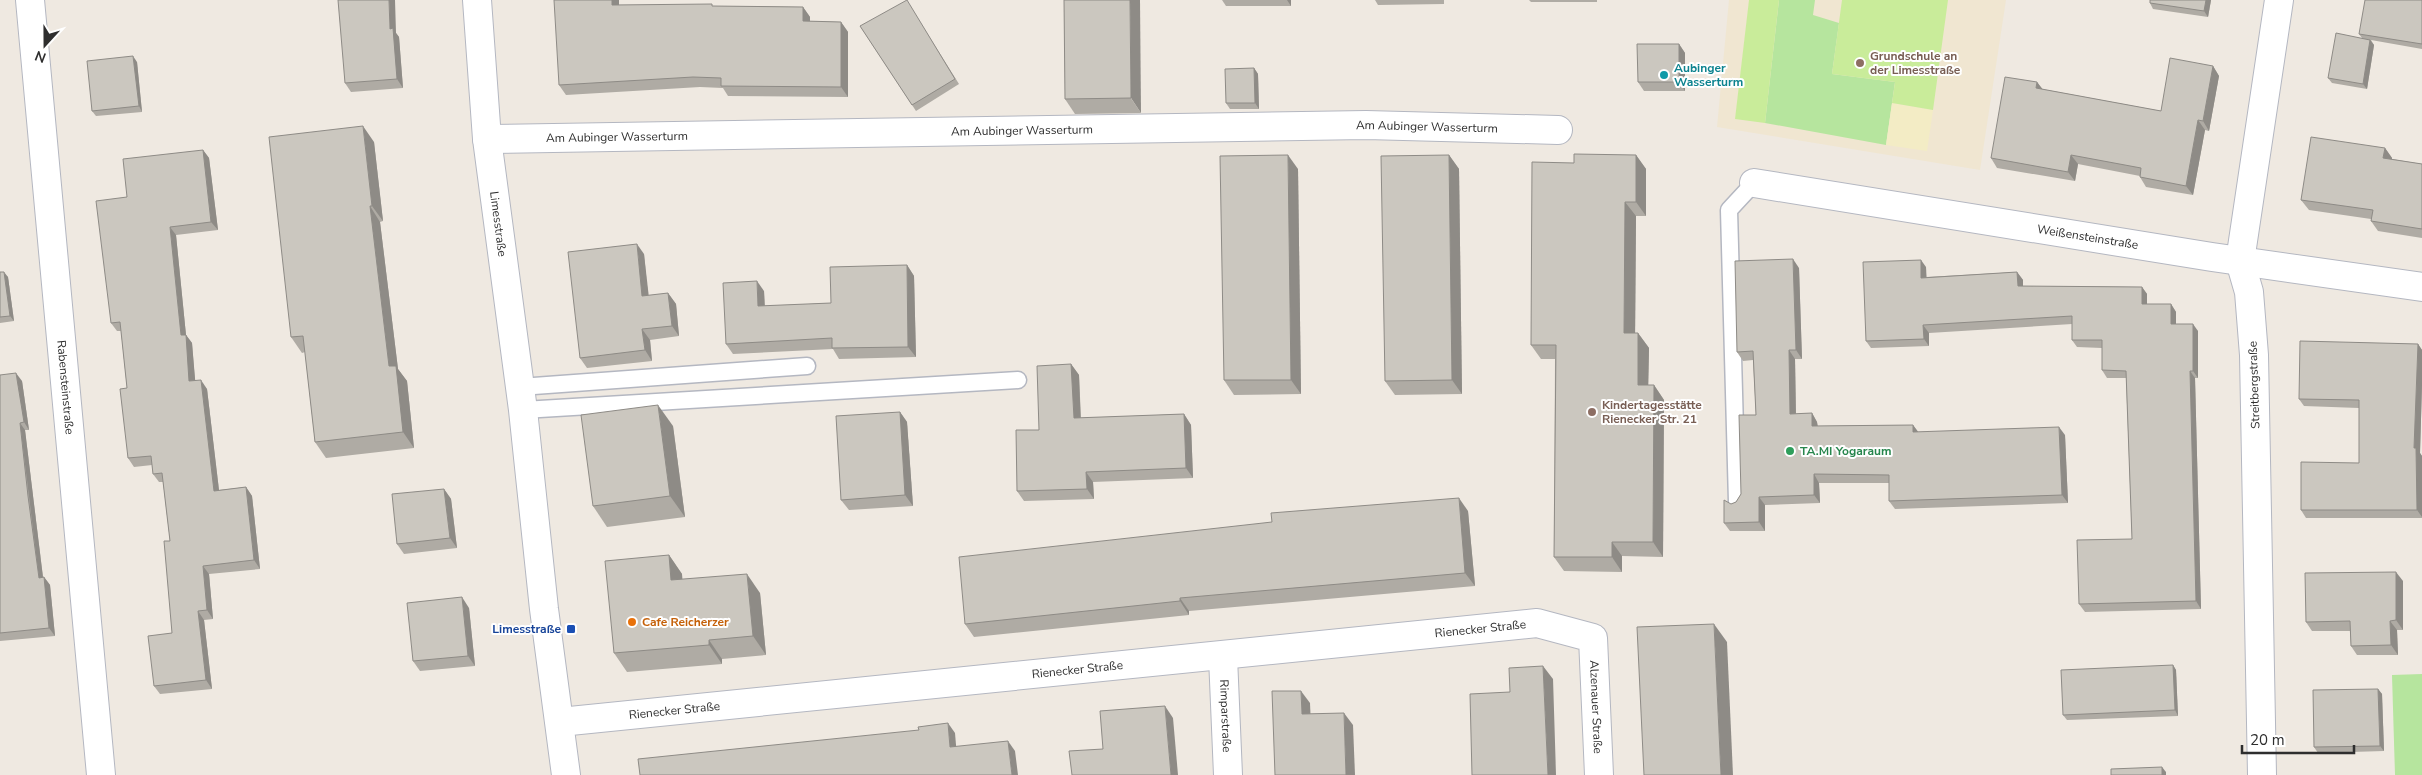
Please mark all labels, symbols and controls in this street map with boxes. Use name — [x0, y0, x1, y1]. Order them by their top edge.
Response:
north arrow — [20, 20, 70, 70]
text: N — [32, 46, 49, 67]
place label: Grundschule an der Limesstraße — [1870, 48, 1961, 78]
marker: Grundschule an der Limesstraße — [1854, 57, 1866, 69]
place label: Aubinger Wasserturm — [1674, 60, 1743, 90]
marker: Aubinger Wasserturm — [1658, 69, 1670, 81]
street label: Am Aubinger Wasserturm — [1356, 117, 1498, 136]
street label: Am Aubinger Wasserturm — [951, 121, 1093, 140]
street label: Am Aubinger Wasserturm — [546, 128, 688, 146]
street label: Limesstraße — [486, 190, 511, 258]
street label: Weißensteinstraße — [2036, 221, 2140, 253]
street label: Rabensteinstraße — [53, 339, 78, 435]
street label: Streitbergstraße — [2244, 341, 2264, 429]
place label: Kindertagesstätte Rienecker Str. 21 — [1602, 397, 1702, 427]
marker: Kindertagesstätte Rienecker Str. 21 — [1586, 406, 1598, 418]
place label: TA.MI Yogaraum — [1800, 443, 1892, 459]
marker: TA.MI Yogaraum — [1784, 445, 1796, 457]
place label: Cafe Reicherzer — [642, 614, 729, 630]
marker: Cafe Reicherzer — [626, 616, 638, 628]
street label: Rienecker Straße — [1434, 616, 1527, 641]
place label: Limesstraße — [492, 621, 561, 637]
marker: Limesstraße — [565, 623, 577, 635]
street label: Rienecker Straße — [1031, 657, 1124, 682]
street label: Alzenauer Straße — [1586, 660, 1606, 754]
street label: Rimparstraße — [1216, 679, 1235, 753]
street label: Rienecker Straße — [628, 698, 721, 723]
scale bar — [2242, 722, 2354, 754]
text: 20 m — [2250, 730, 2285, 750]

